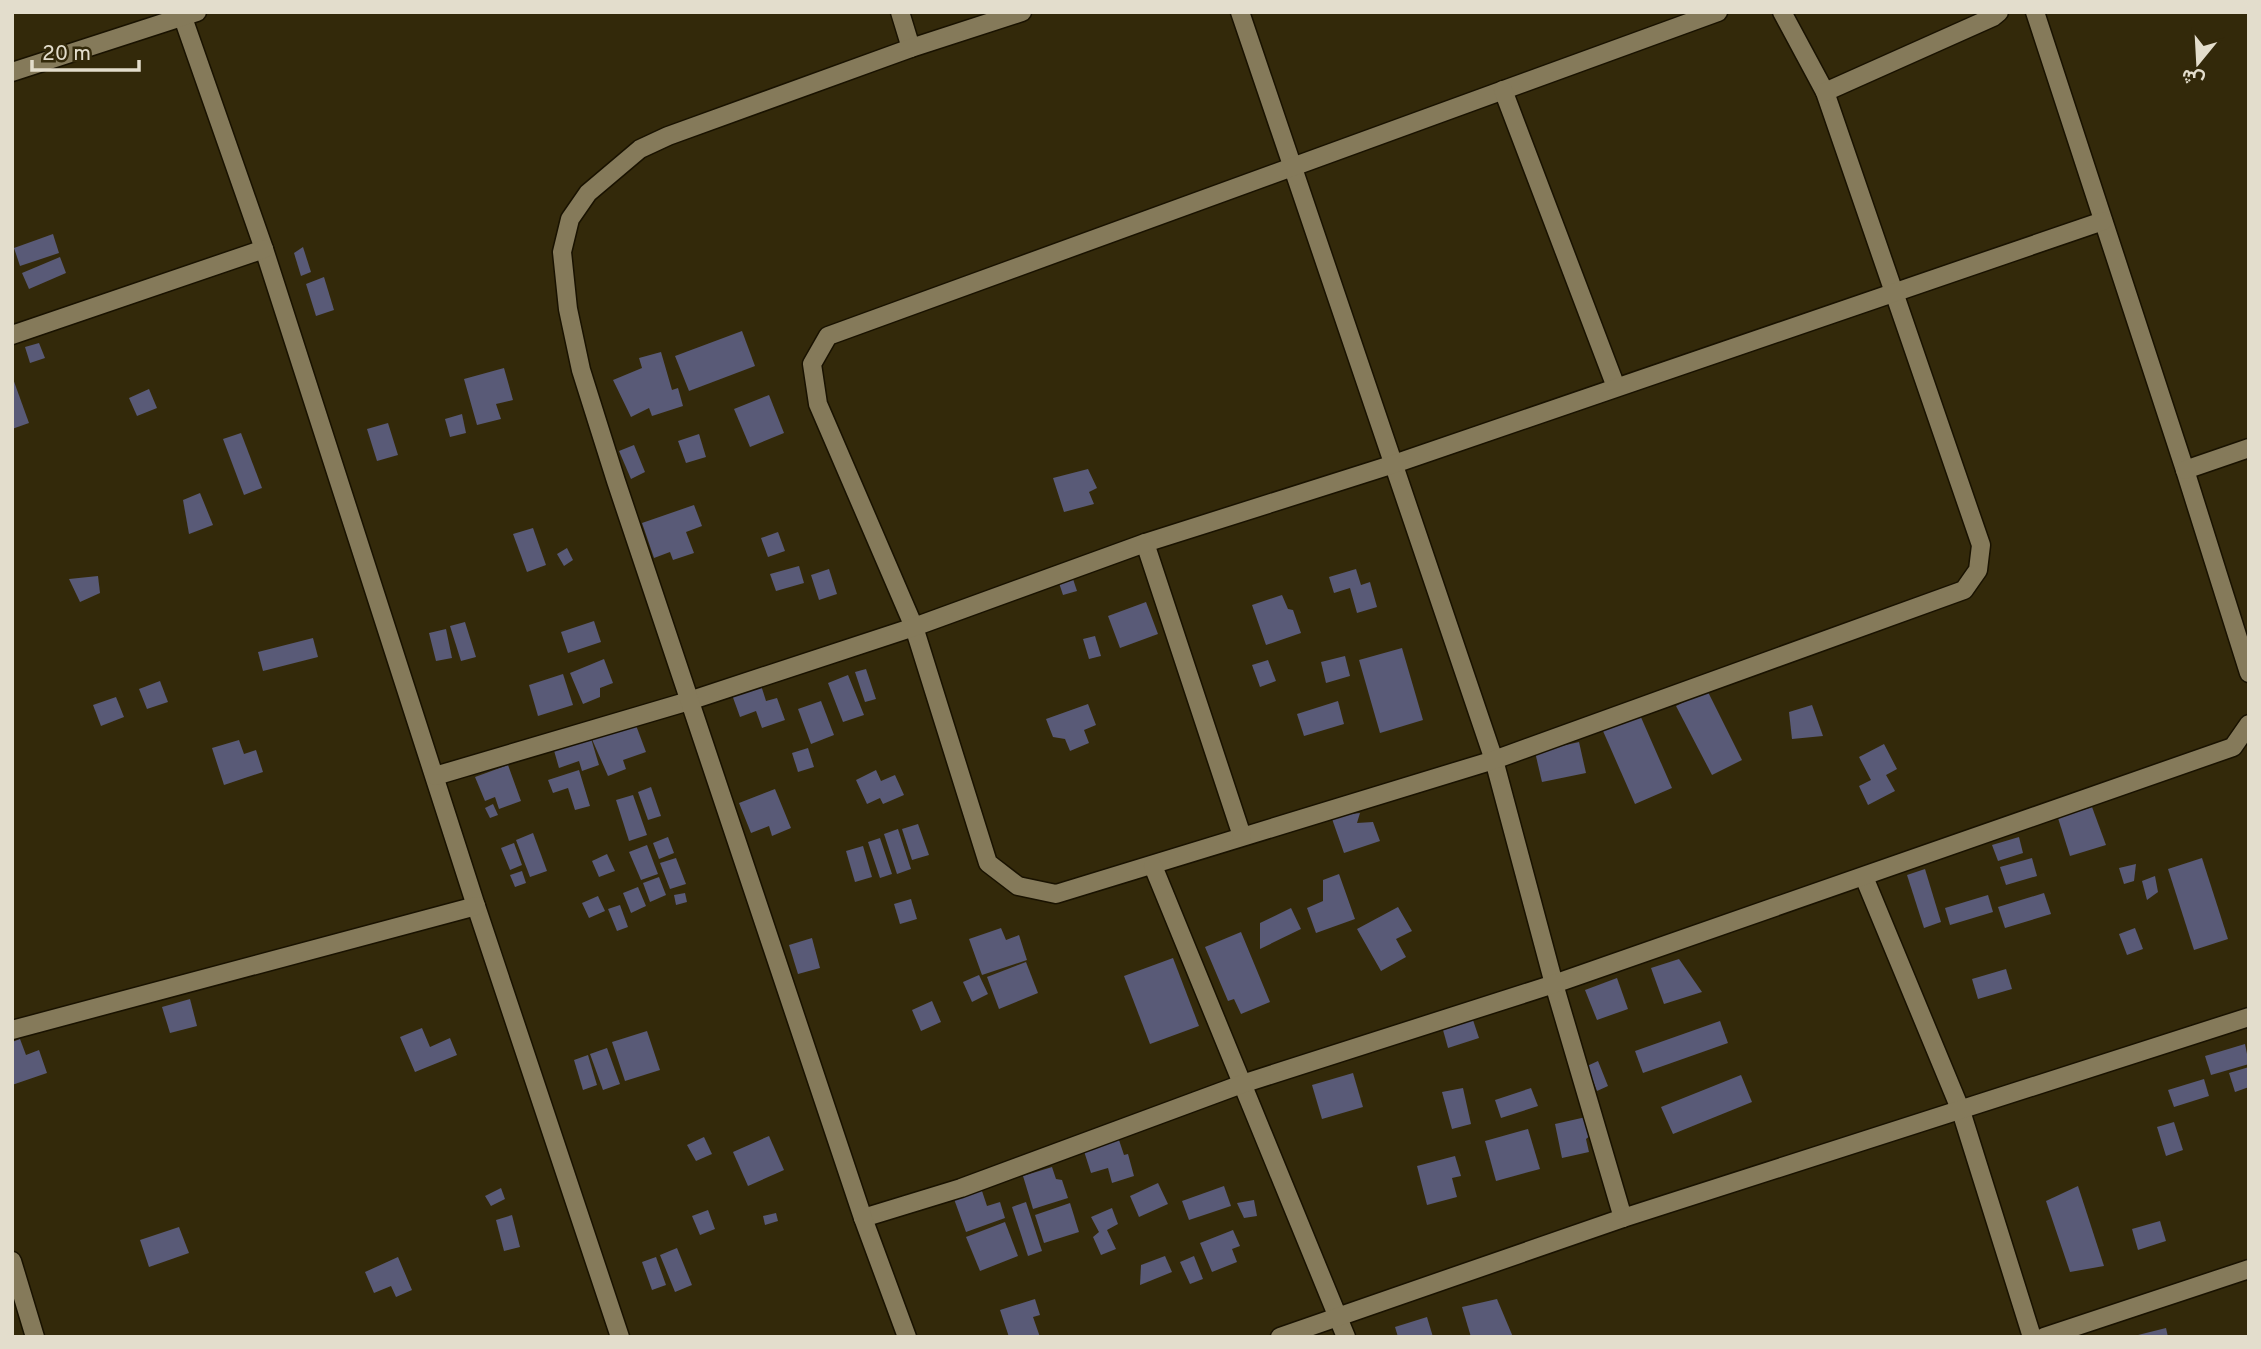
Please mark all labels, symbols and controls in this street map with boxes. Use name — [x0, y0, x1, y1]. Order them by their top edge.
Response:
scale bar — [32, 28, 138, 72]
north arrow — [2163, 28, 2233, 98]
text: 20 m — [42, 41, 91, 68]
text: ش — [2179, 62, 2208, 92]

